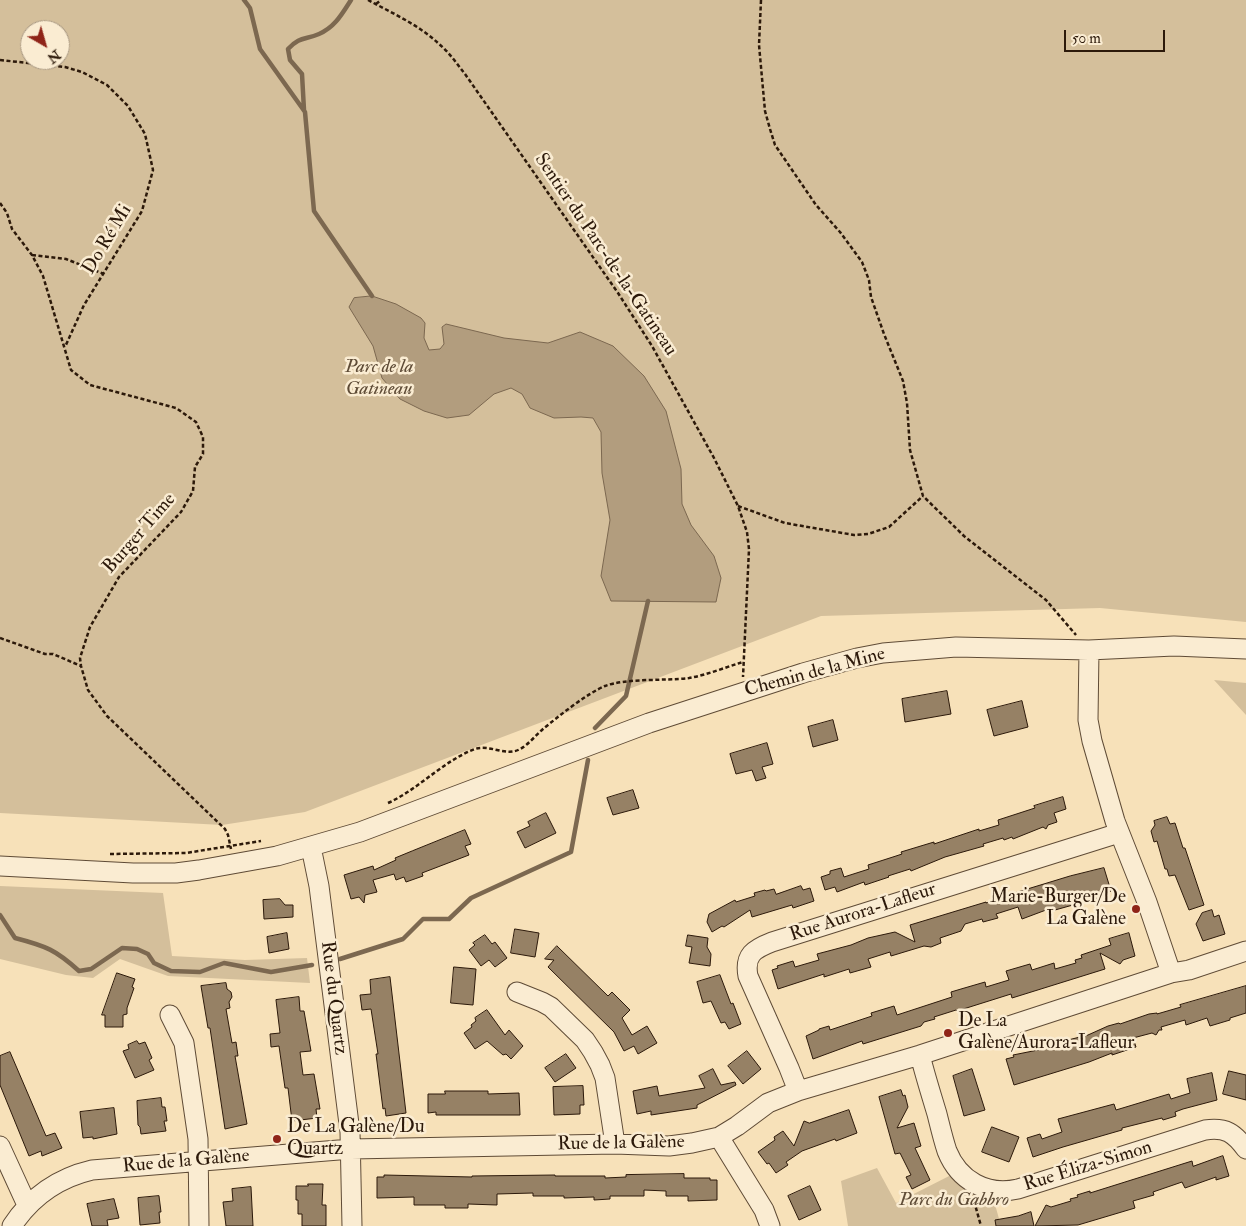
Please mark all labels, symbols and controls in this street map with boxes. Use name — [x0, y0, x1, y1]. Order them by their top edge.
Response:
north arrow — [20, 20, 70, 70]
scale bar — [1066, 20, 1167, 52]
text: 50 m — [1072, 29, 1101, 48]
text: N — [44, 46, 64, 67]
street label: Sentier du Parc-de-la-Gatineau — [529, 150, 681, 360]
street label: Do Ré Mi — [78, 201, 138, 279]
park label: Parc de la Gatineau — [345, 357, 413, 401]
street label: Burger Time — [99, 489, 181, 579]
street label: Chemin de la Mine — [742, 643, 888, 703]
street label: Rue Aurora-Lafleur — [787, 879, 939, 947]
place label: Marie-Burger/De La Galène — [990, 887, 1126, 931]
marker: Marie-Burger/De La Galène — [1130, 903, 1142, 915]
street label: Rue du Quartz — [315, 940, 351, 1056]
place label: De La Galène/Aurora-Lafleur — [958, 1011, 1134, 1055]
marker: De La Galène/Aurora-Lafleur — [942, 1027, 954, 1039]
place label: De La Galène/Du Quartz — [287, 1117, 424, 1161]
street label: Rue de la Galène — [557, 1131, 685, 1157]
marker: De La Galène/Du Quartz — [271, 1133, 283, 1145]
street label: Rue Éliza-Simon — [1021, 1137, 1155, 1197]
street label: Rue de la Galène — [122, 1145, 250, 1179]
park label: Parc du Gabbro — [899, 1190, 1009, 1212]

